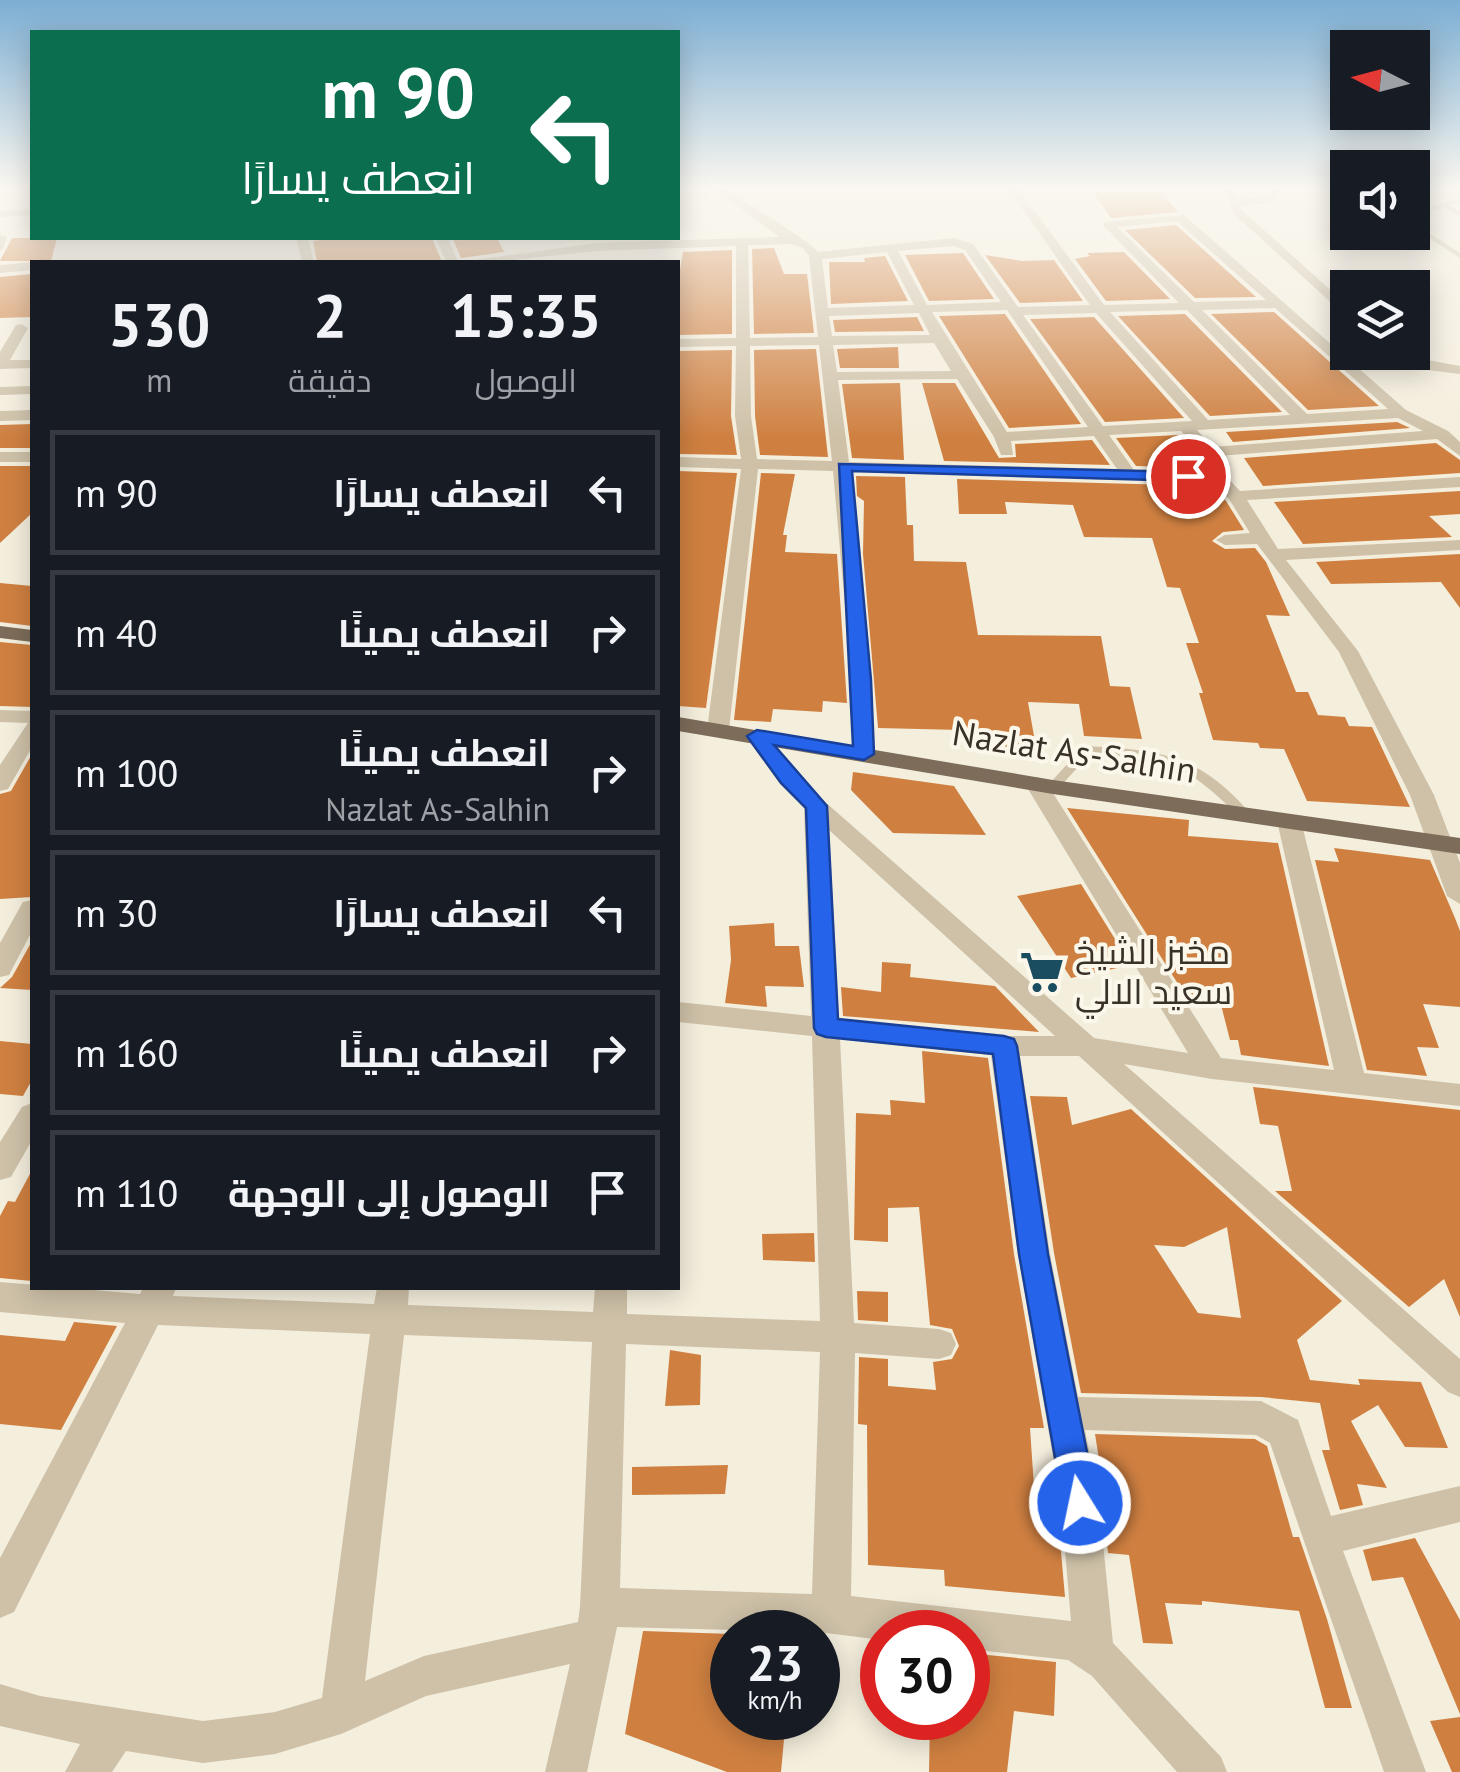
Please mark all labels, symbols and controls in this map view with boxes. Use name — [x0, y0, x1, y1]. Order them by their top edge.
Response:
north arrow — [1330, 30, 1430, 130]
map controls — [1330, 30, 1430, 370]
text: 90 m — [322, 47, 475, 137]
icon: left — [510, 70, 640, 200]
text: انعطف يسارًا — [241, 148, 475, 206]
button: sound — [1330, 150, 1430, 250]
button: layers — [1330, 270, 1430, 370]
text: 2 — [313, 276, 347, 354]
text: 15:35 — [450, 276, 602, 354]
text: 530 — [108, 285, 210, 363]
text: m — [146, 359, 172, 401]
text: دقيقة — [288, 359, 372, 401]
text: الوصول — [475, 359, 577, 401]
pin — [1146, 434, 1231, 519]
icon: arrive — [1161, 449, 1216, 504]
icon: left — [580, 465, 635, 520]
text: 90 m — [75, 468, 157, 517]
text: انعطف يسارًا — [333, 468, 550, 517]
icon: right — [580, 605, 635, 660]
text: 40 m — [75, 608, 157, 657]
text: انعطف يمينًا — [338, 608, 550, 657]
street label: Nazlat As-Salhin — [949, 709, 1199, 793]
text: انعطف يمينًا — [338, 727, 550, 776]
icon: right — [580, 745, 635, 800]
text: 100 m — [75, 748, 178, 797]
text: Nazlat As-Salhin — [325, 788, 550, 830]
icon: left — [580, 885, 635, 940]
text: 30 m — [75, 888, 157, 937]
text: انعطف يسارًا — [333, 888, 550, 937]
place label: مخبز الشيخ سعيد الالي — [1075, 928, 1232, 1019]
supermarket icon: مخبز الشيخ سعيد الالي — [1018, 948, 1066, 996]
icon: right — [580, 1025, 635, 1080]
text: 160 m — [75, 1028, 178, 1077]
text: انعطف يمينًا — [338, 1028, 550, 1077]
icon: arrive — [580, 1165, 635, 1220]
text: 110 m — [75, 1168, 178, 1217]
text: الوصول إلى الوجهة — [228, 1168, 550, 1217]
position arrow — [1028, 1451, 1132, 1555]
speed limit sign: 30 — [860, 1610, 990, 1740]
text: 23 — [747, 1630, 803, 1695]
text: km/h — [748, 1684, 802, 1716]

